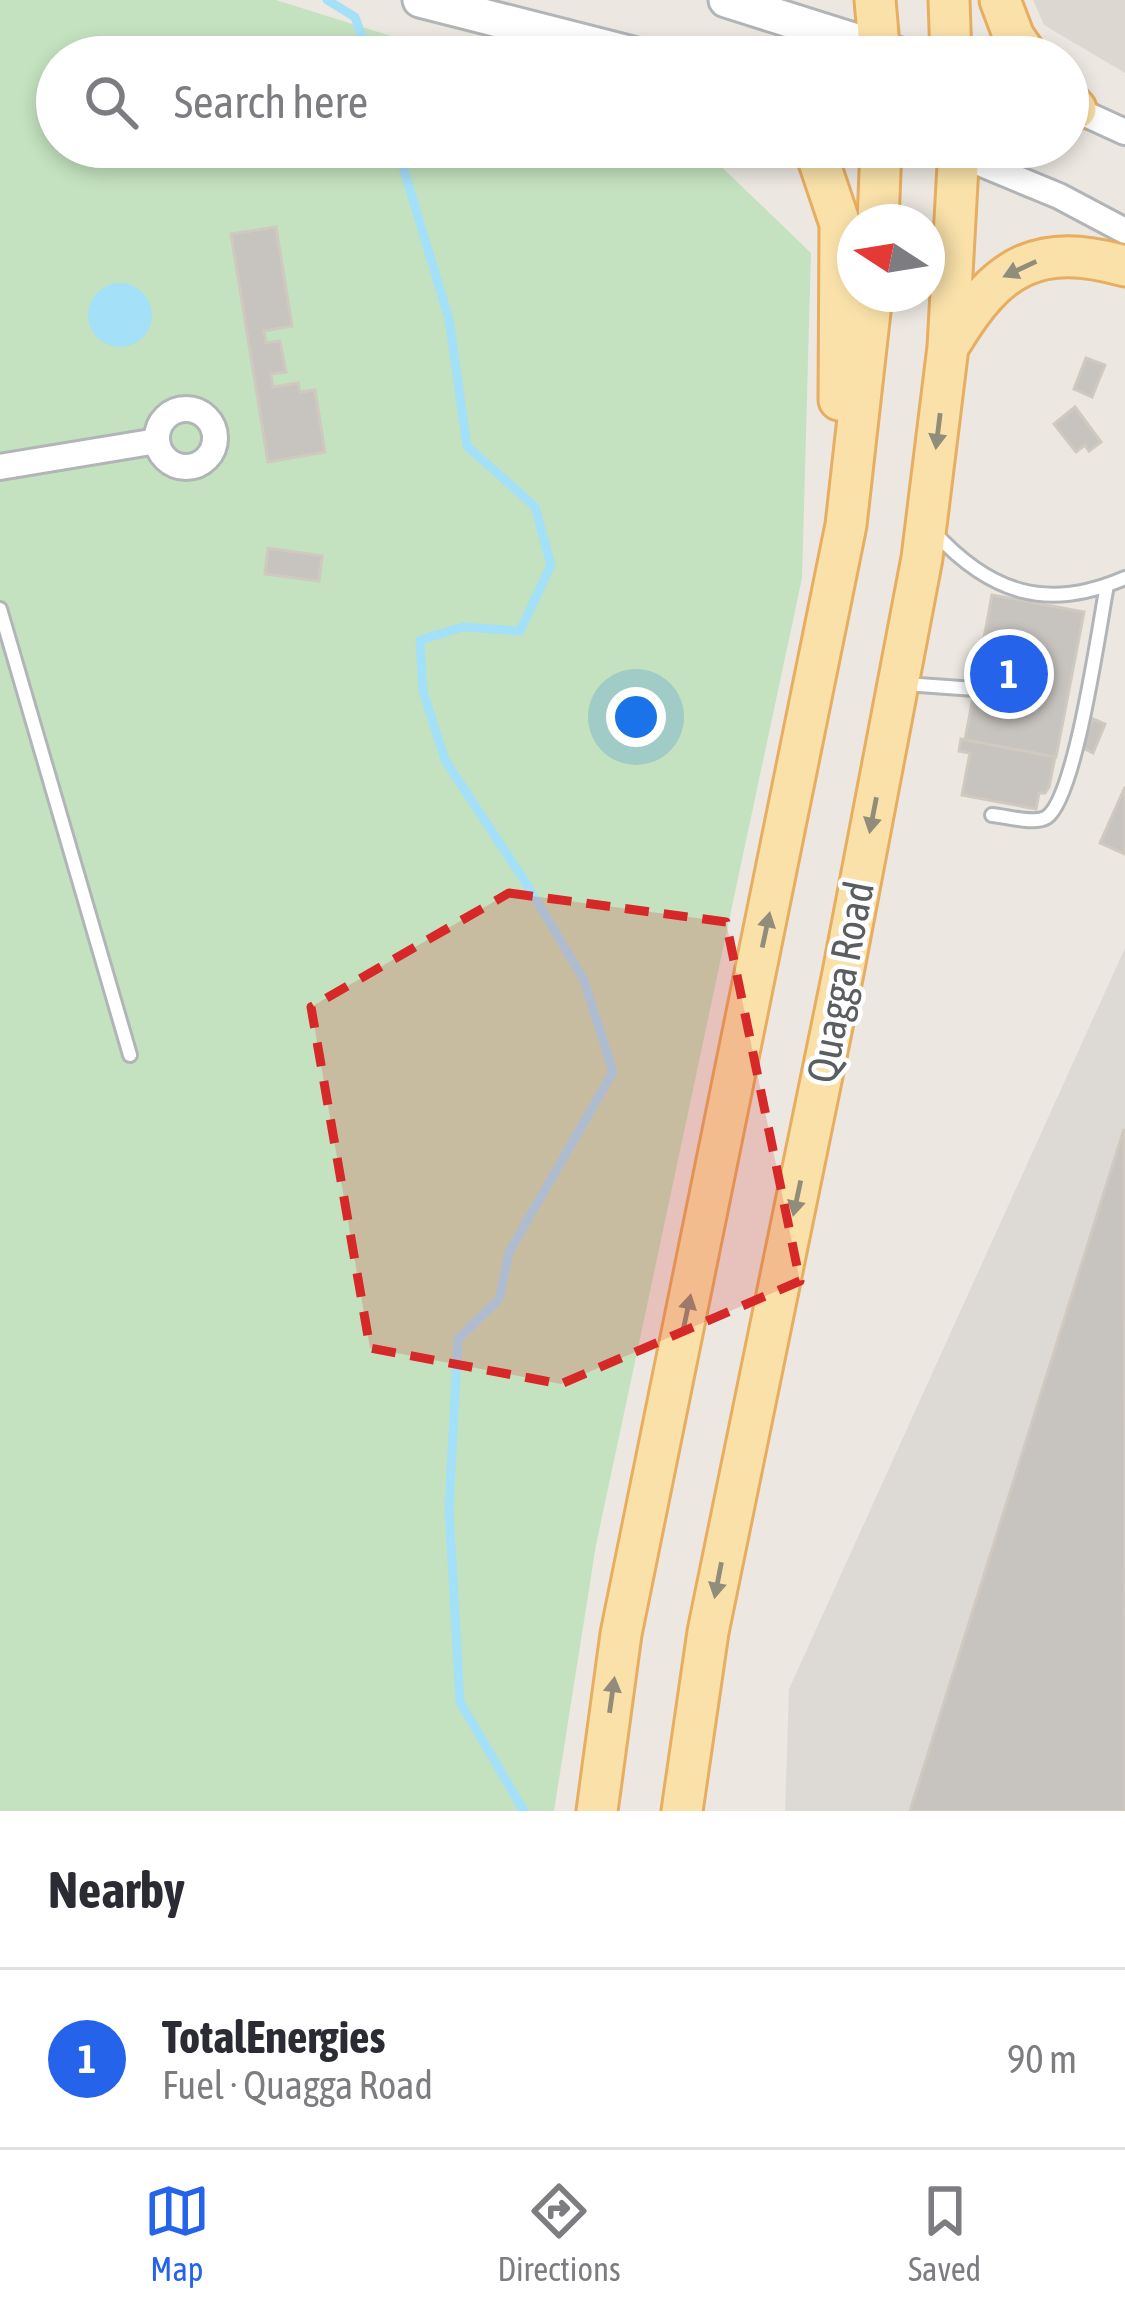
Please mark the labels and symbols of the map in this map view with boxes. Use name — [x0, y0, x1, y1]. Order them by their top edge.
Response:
north arrow — [837, 204, 945, 312]
one-way arrow — [1002, 259, 1037, 279]
one-way arrow — [928, 413, 947, 450]
pin: 1 — [970, 629, 1048, 719]
your location — [606, 687, 666, 747]
one-way arrow — [863, 797, 882, 835]
street label: Quagga Road — [797, 877, 883, 1087]
one-way arrow — [757, 911, 776, 949]
one-way arrow — [786, 1179, 805, 1217]
one-way arrow — [678, 1293, 697, 1331]
one-way arrow — [708, 1561, 727, 1599]
one-way arrow — [603, 1676, 622, 1713]

